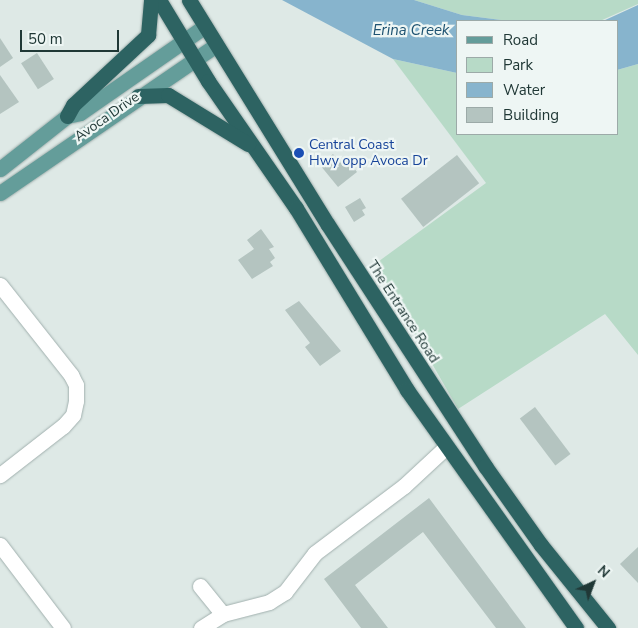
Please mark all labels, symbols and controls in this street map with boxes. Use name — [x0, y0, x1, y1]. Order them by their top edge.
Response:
scale bar — [22, 20, 121, 52]
legend — [456, 20, 618, 135]
water label: Erina Creek — [373, 22, 449, 40]
text: 50 m — [28, 29, 63, 49]
text: Road — [503, 30, 538, 50]
text: Park — [503, 55, 533, 75]
text: Water — [503, 80, 545, 100]
street label: Avoca Drive — [71, 89, 143, 145]
text: Building — [503, 105, 559, 125]
place label: Central Coast Hwy opp Avoca Dr — [309, 137, 428, 170]
marker: Central Coast Hwy opp Avoca Dr — [293, 147, 305, 159]
street label: The Entrance Road — [364, 258, 442, 366]
north arrow — [568, 558, 618, 608]
text: N — [593, 561, 614, 582]

